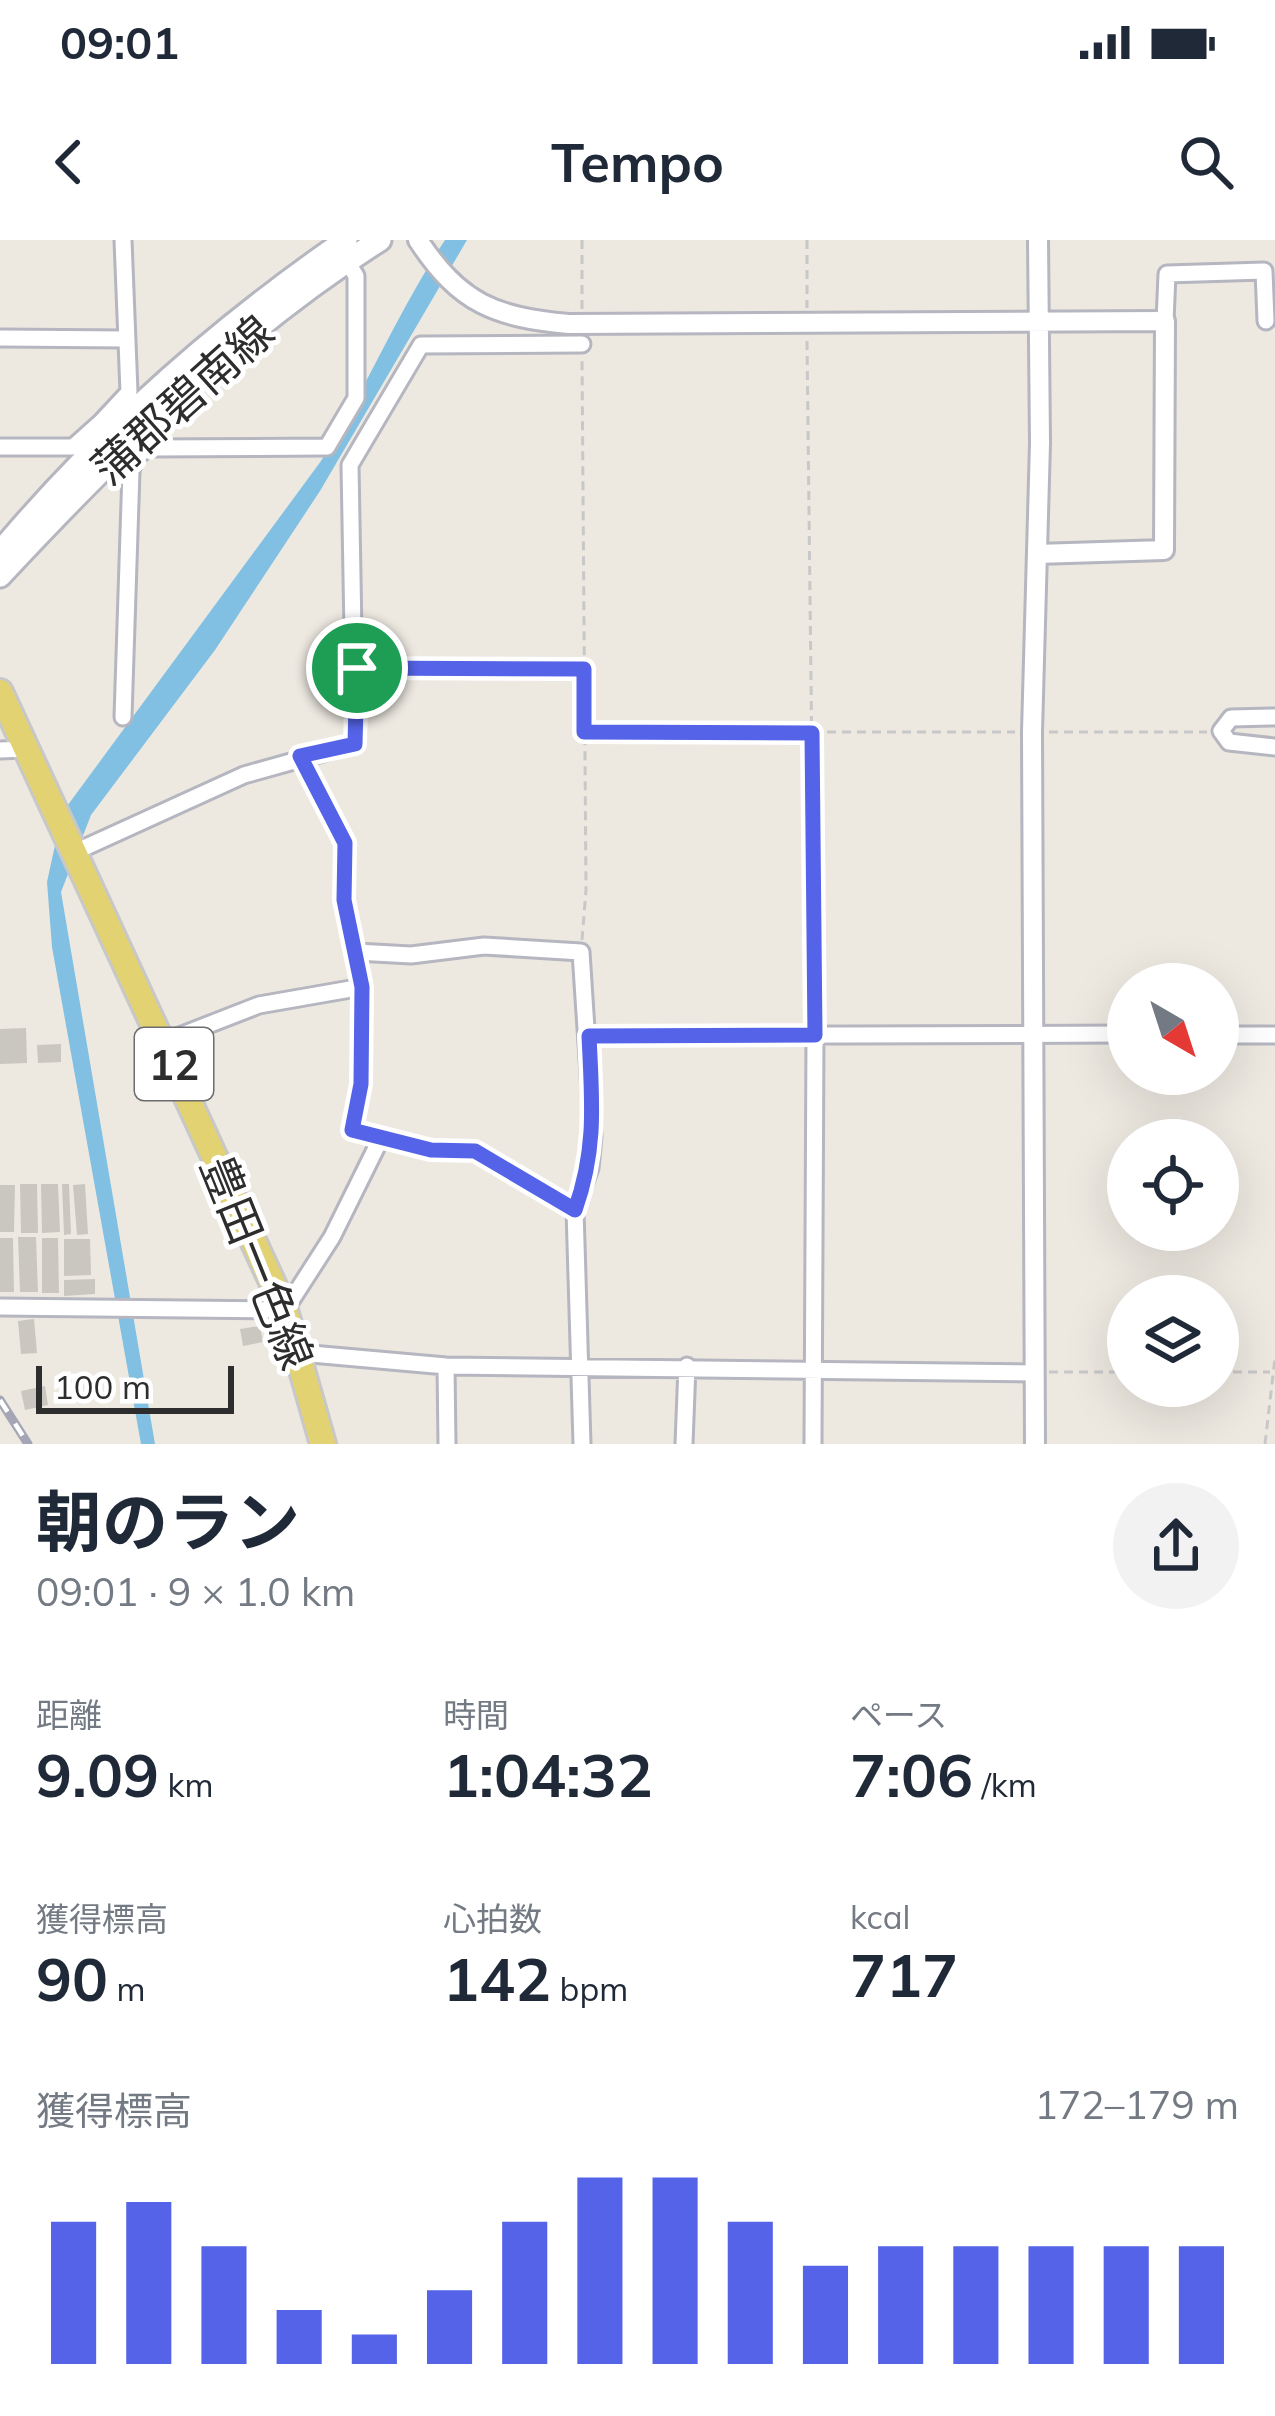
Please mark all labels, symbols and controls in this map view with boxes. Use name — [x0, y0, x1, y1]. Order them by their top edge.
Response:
text: 09:01 — [60, 14, 179, 70]
text: Tempo — [551, 128, 724, 196]
icon: back — [36, 129, 102, 195]
icon: search — [1173, 129, 1239, 195]
street label: 蒲郡碧南線 — [80, 303, 284, 495]
pin — [306, 617, 408, 719]
icon: arrive — [324, 635, 390, 701]
north arrow — [1107, 963, 1239, 1095]
map controls — [1107, 963, 1239, 1407]
road number: 12 — [135, 1028, 213, 1100]
button: locate — [1107, 1119, 1239, 1251]
street label: 豊田一色線 — [190, 1147, 326, 1377]
button: layers — [1107, 1275, 1239, 1407]
scale bar — [36, 1360, 234, 1413]
text: 100 m — [54, 1366, 151, 1407]
text: 朝のラン — [36, 1480, 300, 1563]
button: share — [1113, 1483, 1239, 1609]
text: 09:01 · 9 × 1.0 km — [36, 1567, 355, 1616]
text: 距離 — [36, 1694, 102, 1735]
text: 時間 — [443, 1694, 509, 1735]
text: ペース — [850, 1694, 947, 1735]
text: 9.09 — [36, 1737, 159, 1812]
text: 1:04:32 — [443, 1737, 653, 1812]
text: 7:06 — [850, 1737, 973, 1812]
text: km — [159, 1764, 213, 1805]
text: /km — [973, 1764, 1037, 1805]
text: kcal — [850, 1896, 910, 1937]
text: 獲得標高 — [36, 1898, 168, 1939]
text: 心拍数 — [443, 1898, 542, 1939]
text: 717 — [850, 1937, 958, 2012]
text: 90 — [36, 1941, 108, 2016]
text: 142 — [443, 1941, 551, 2016]
text: m — [108, 1968, 146, 2009]
text: bpm — [551, 1968, 628, 2009]
text: 172–179 m — [1034, 2080, 1239, 2129]
text: 獲得標高 — [36, 2086, 192, 2135]

